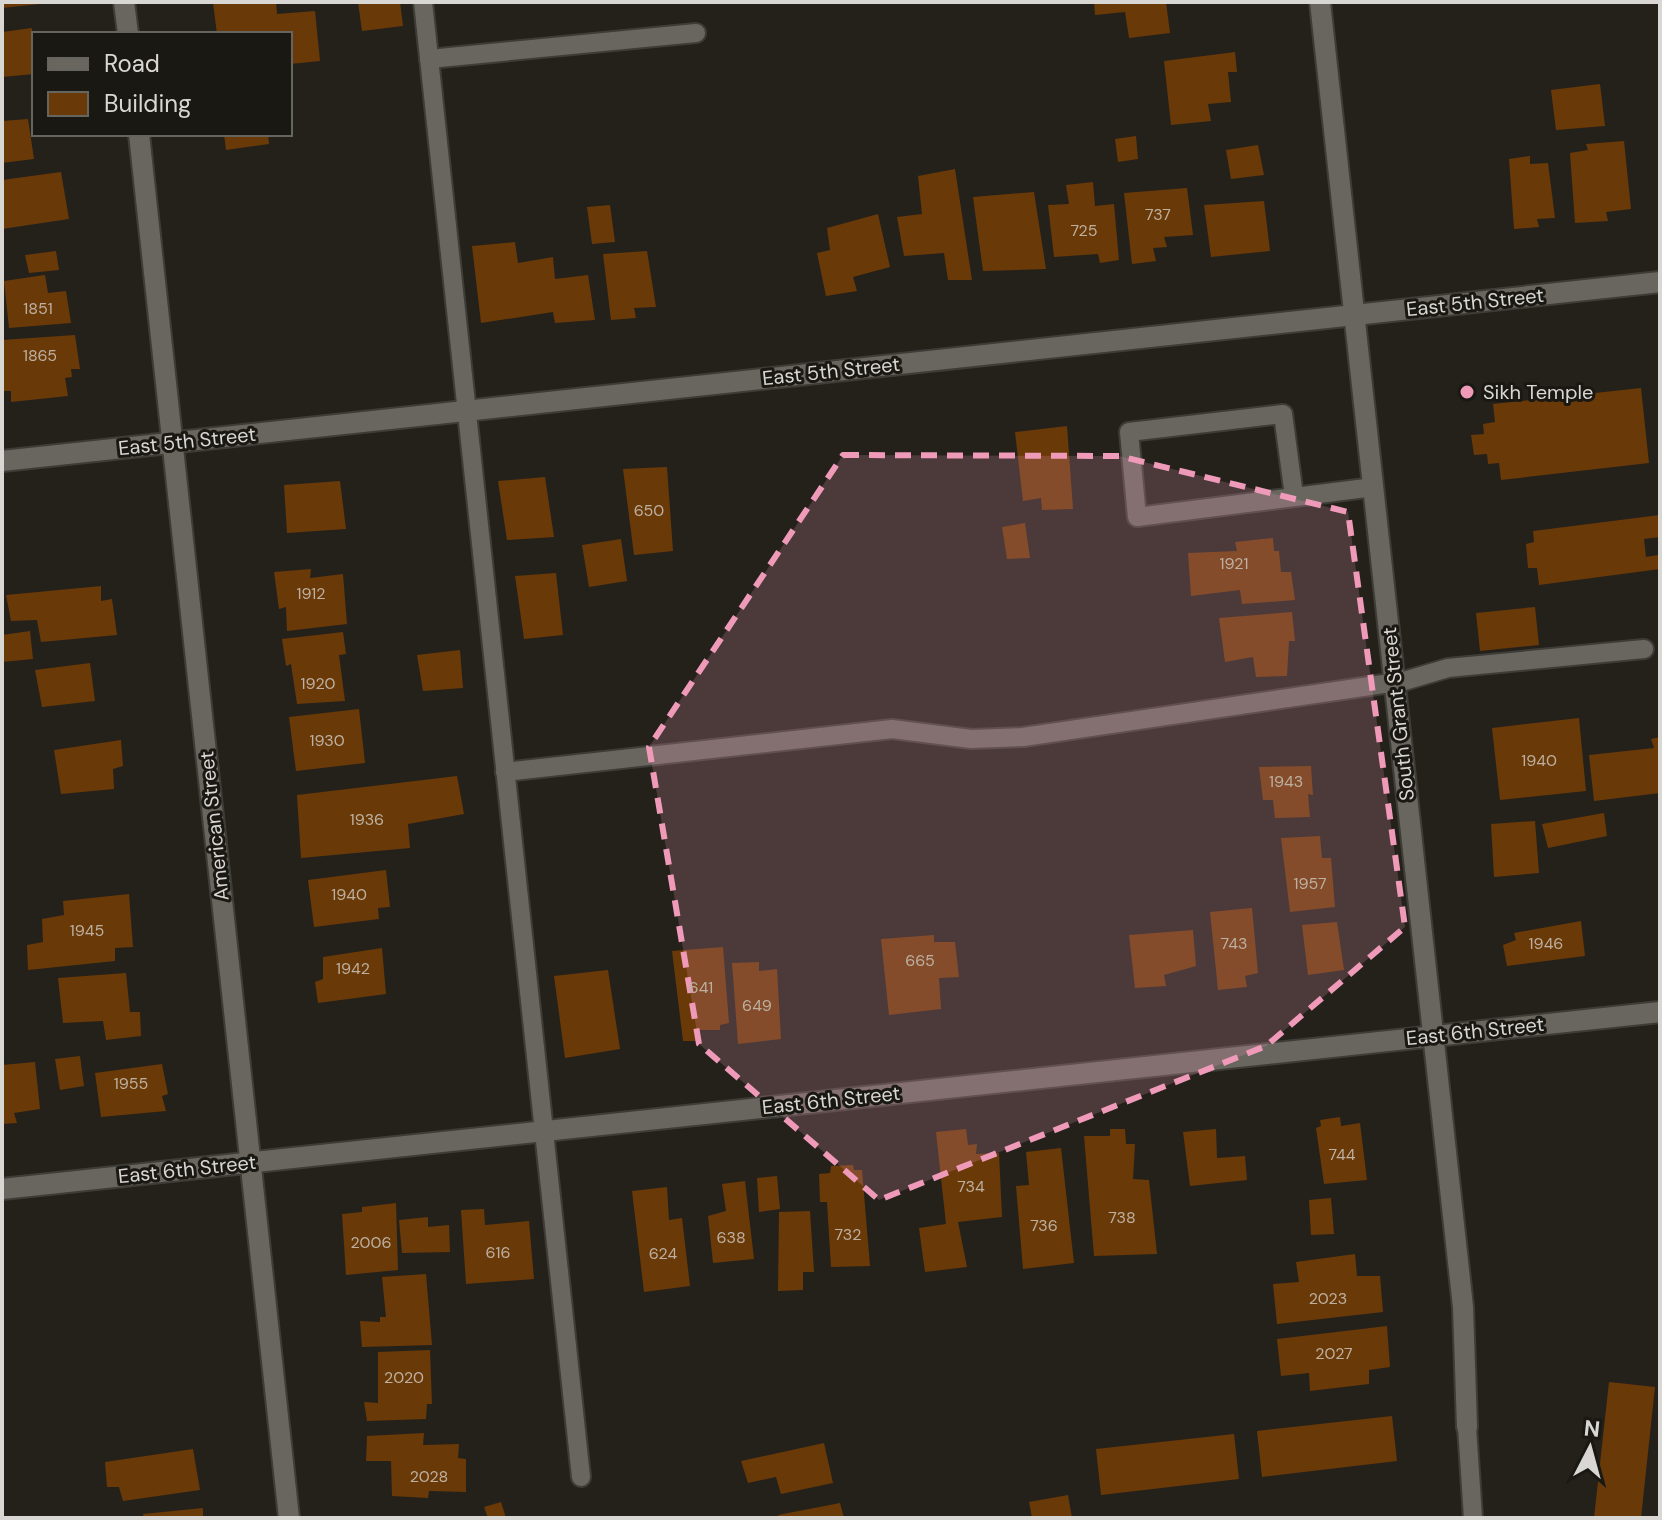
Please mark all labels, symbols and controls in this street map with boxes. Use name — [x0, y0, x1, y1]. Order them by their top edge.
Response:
legend — [32, 32, 292, 136]
text: Road — [104, 48, 160, 79]
text: Building — [104, 88, 191, 119]
house number: 737 — [1145, 204, 1171, 225]
house number: 725 — [1070, 220, 1098, 241]
street label: East 5th Street — [1405, 282, 1545, 322]
house number: 1851 — [23, 298, 53, 319]
house number: 1865 — [23, 345, 57, 366]
street label: East 5th Street — [761, 351, 901, 391]
place label: Sikh Temple — [1483, 379, 1593, 405]
marker: Sikh Temple — [1458, 383, 1476, 401]
street label: East 5th Street — [117, 421, 257, 461]
house number: 650 — [634, 500, 664, 521]
house number: 1921 — [1220, 553, 1248, 574]
house number: 1912 — [297, 583, 325, 604]
street label: South Grant Street — [1376, 626, 1420, 802]
house number: 1920 — [301, 673, 335, 694]
house number: 1930 — [309, 730, 345, 751]
street label: American Street — [193, 750, 235, 902]
house number: 1940 — [1521, 750, 1557, 771]
house number: 1943 — [1269, 771, 1303, 792]
house number: 1936 — [350, 809, 384, 830]
house number: 1957 — [1293, 873, 1327, 894]
house number: 1940 — [331, 884, 367, 905]
house number: 1945 — [70, 920, 104, 941]
house number: 743 — [1221, 933, 1247, 954]
house number: 1946 — [1529, 933, 1563, 954]
house number: 665 — [905, 950, 935, 971]
house number: 1942 — [336, 958, 370, 979]
house number: 641 — [689, 977, 713, 998]
house number: 649 — [742, 995, 772, 1016]
street label: East 6th Street — [1405, 1011, 1546, 1051]
house number: 1955 — [114, 1073, 148, 1094]
street label: East 6th Street — [761, 1080, 902, 1120]
house number: 744 — [1328, 1144, 1356, 1165]
street label: East 6th Street — [117, 1149, 258, 1189]
house number: 734 — [957, 1176, 985, 1197]
house number: 738 — [1108, 1207, 1136, 1228]
house number: 736 — [1030, 1215, 1058, 1236]
house number: 732 — [835, 1224, 861, 1245]
house number: 638 — [716, 1227, 746, 1248]
house number: 2006 — [351, 1232, 392, 1253]
house number: 616 — [485, 1242, 511, 1263]
house number: 624 — [649, 1243, 677, 1264]
house number: 2023 — [1309, 1288, 1347, 1309]
house number: 2027 — [1315, 1343, 1353, 1364]
house number: 2020 — [384, 1367, 424, 1388]
north arrow — [1550, 1408, 1630, 1488]
text: N — [1583, 1413, 1602, 1444]
house number: 2028 — [410, 1466, 448, 1487]

